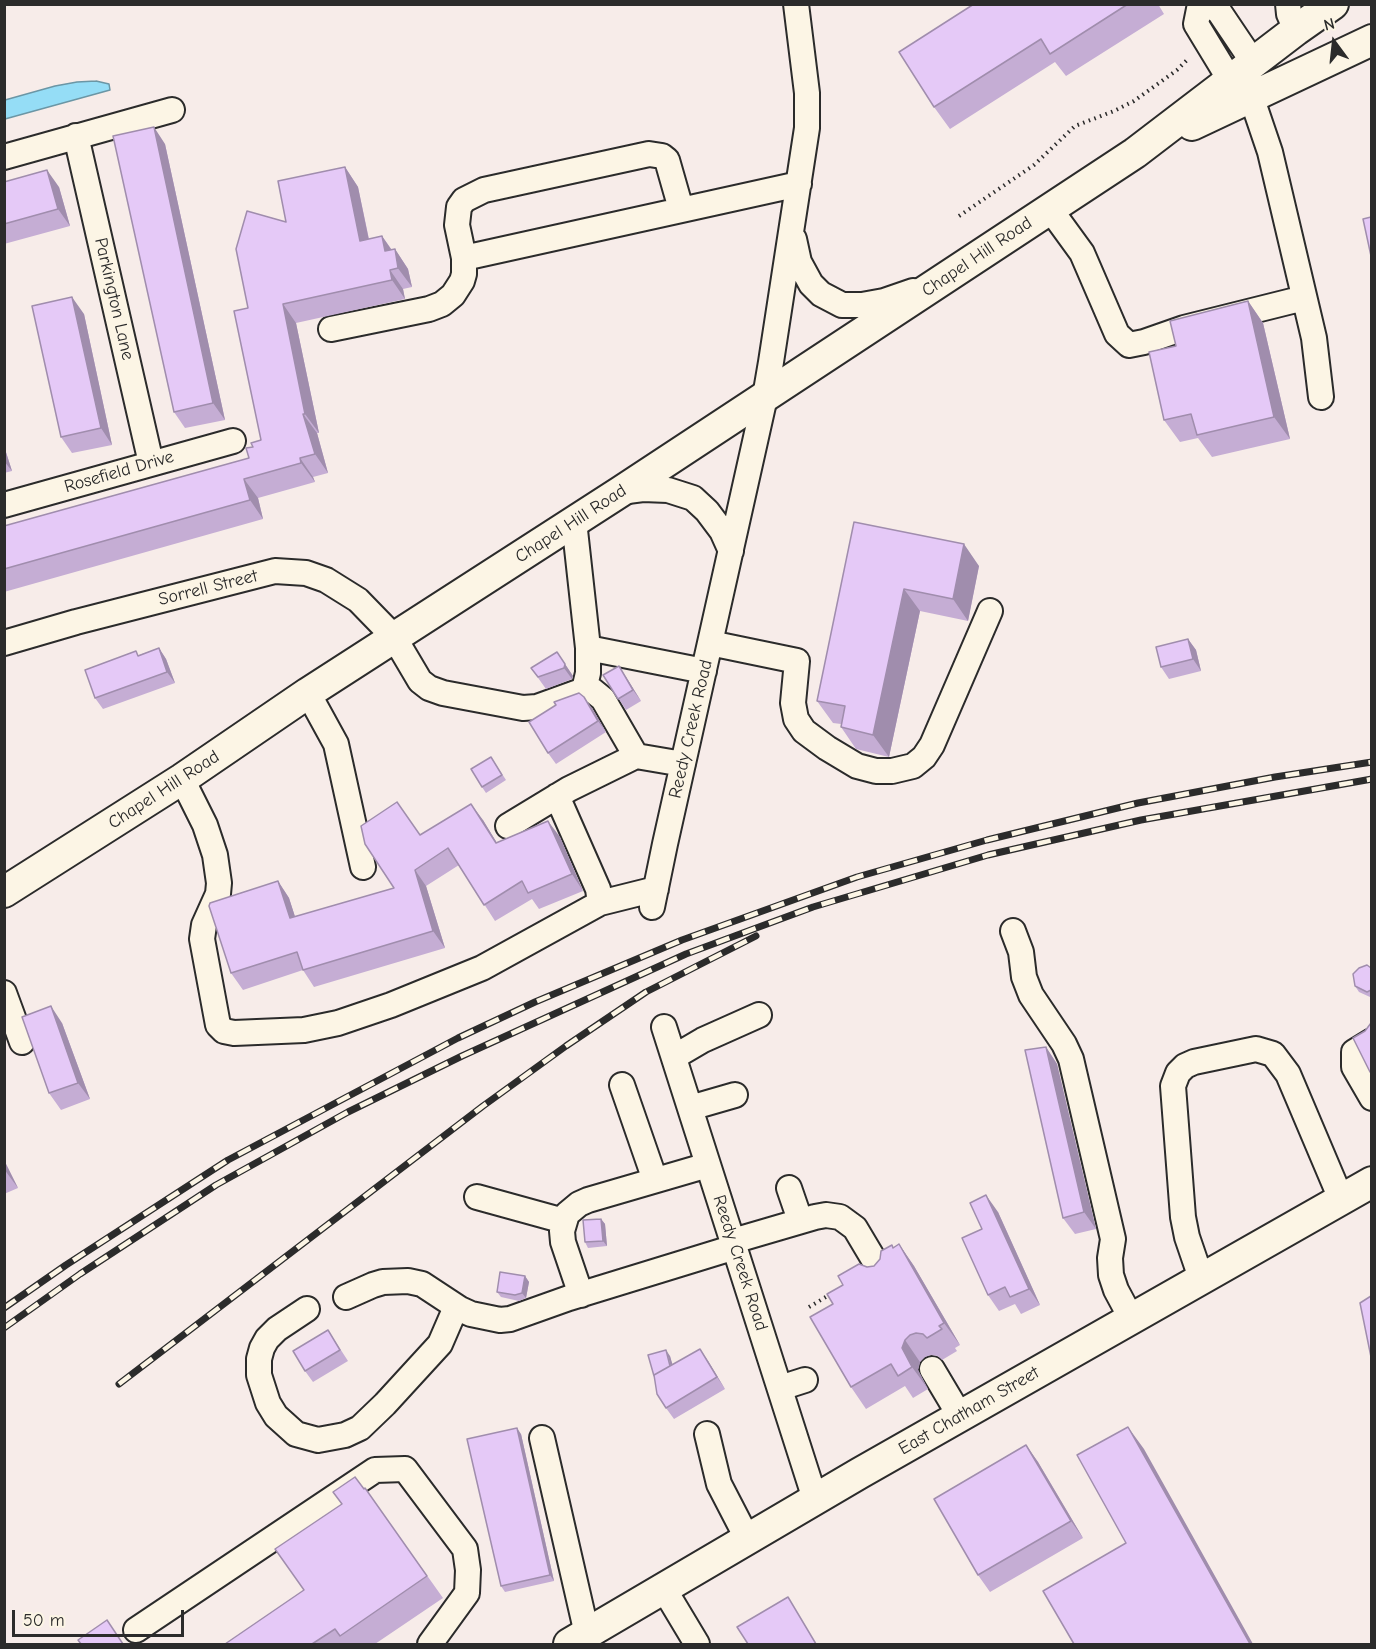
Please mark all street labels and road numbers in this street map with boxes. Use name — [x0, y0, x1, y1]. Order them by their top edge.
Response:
street label: Chapel Hill Road — [918, 212, 1036, 302]
street label: Parkington Lane — [89, 236, 139, 362]
street label: Rosefield Drive — [62, 446, 176, 498]
street label: Chapel Hill Road — [511, 480, 631, 568]
street label: Sorrell Street — [156, 565, 260, 611]
street label: Reedy Creek Road — [665, 658, 717, 800]
street label: Chapel Hill Road — [104, 746, 224, 834]
street label: Reedy Creek Road — [708, 1192, 772, 1334]
street label: East Chatham Street — [895, 1362, 1043, 1460]

